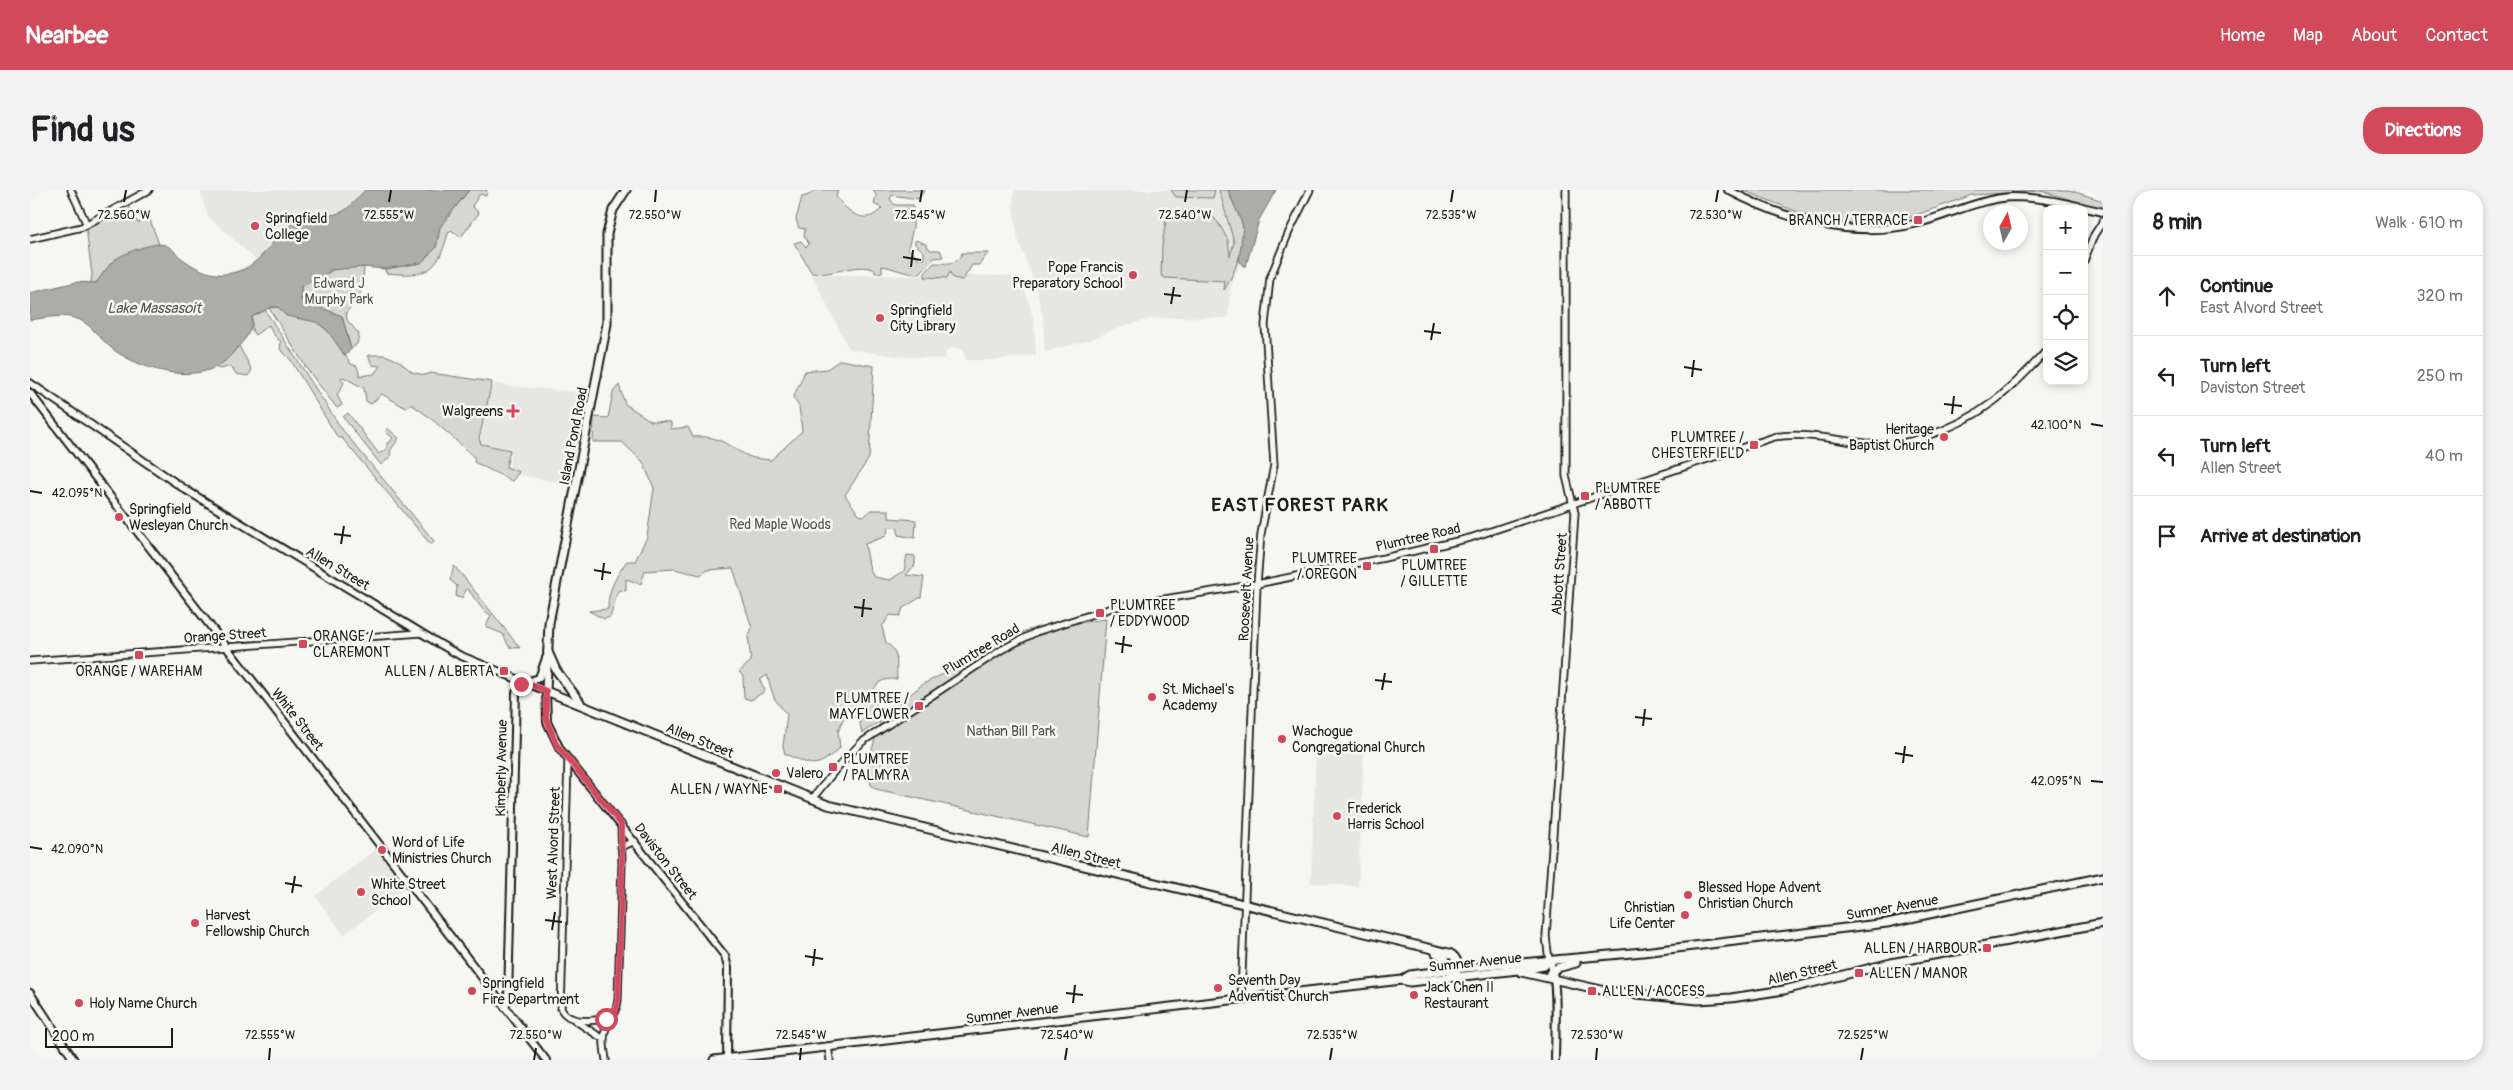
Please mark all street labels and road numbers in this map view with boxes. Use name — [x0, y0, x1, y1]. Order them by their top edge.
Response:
street label: Island Pond Road — [556, 386, 591, 486]
street label: Plumtree Road — [1374, 519, 1462, 555]
street label: Abbott Street — [1548, 532, 1571, 616]
street label: Roosevelt Avenue — [1235, 536, 1258, 642]
street label: Allen Street — [303, 543, 373, 594]
street label: Plumtree Road — [940, 620, 1023, 679]
street label: Orange Street — [183, 624, 267, 647]
street label: White Street — [268, 685, 328, 754]
street label: Kimberly Avenue — [492, 719, 511, 817]
street label: Allen Street — [664, 719, 736, 762]
street label: West Alvord Street — [543, 786, 564, 900]
street label: Daviston Street — [630, 820, 701, 903]
street label: Allen Street — [1049, 839, 1123, 872]
street label: Sumner Avenue — [1845, 891, 1940, 924]
street label: Sumner Avenue — [1428, 949, 1522, 976]
street label: Allen Street — [1765, 956, 1839, 989]
street label: Sumner Avenue — [965, 999, 1059, 1028]

